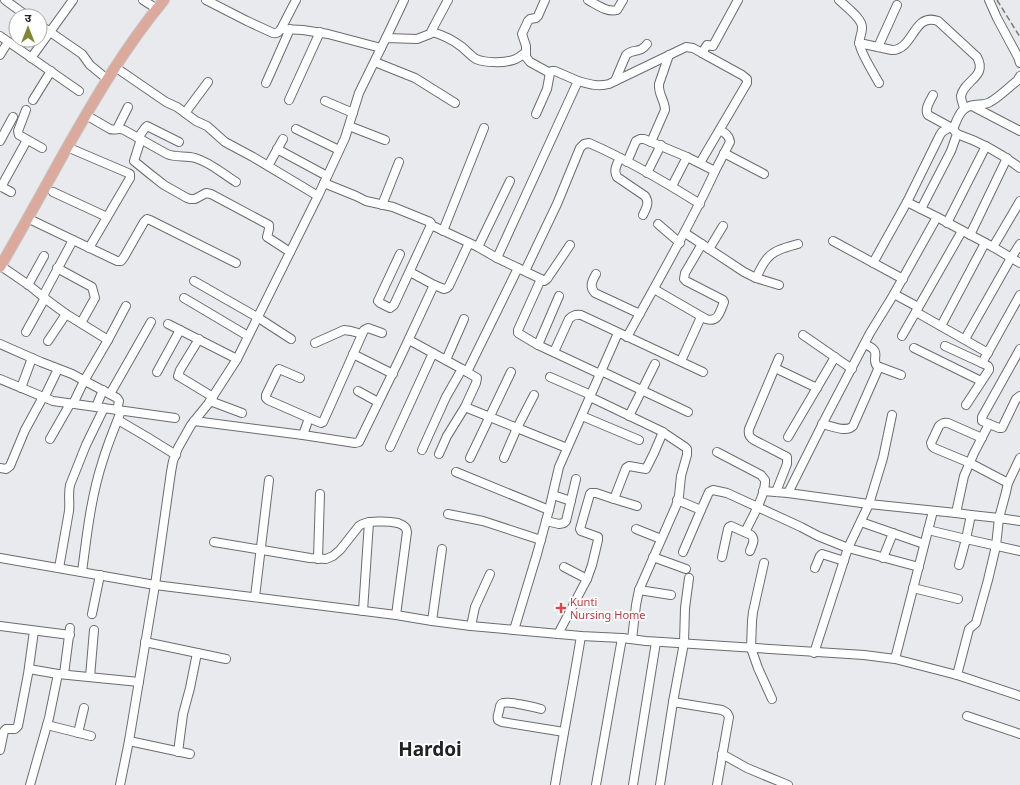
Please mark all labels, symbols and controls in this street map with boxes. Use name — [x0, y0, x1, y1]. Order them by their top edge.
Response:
north arrow — [8, 8, 48, 48]
text: उ — [25, 10, 32, 25]
place label: Kunti Nursing Home — [570, 594, 646, 622]
marker: Kunti Nursing Home — [555, 602, 567, 614]
district label: Hardoi — [398, 736, 462, 762]

